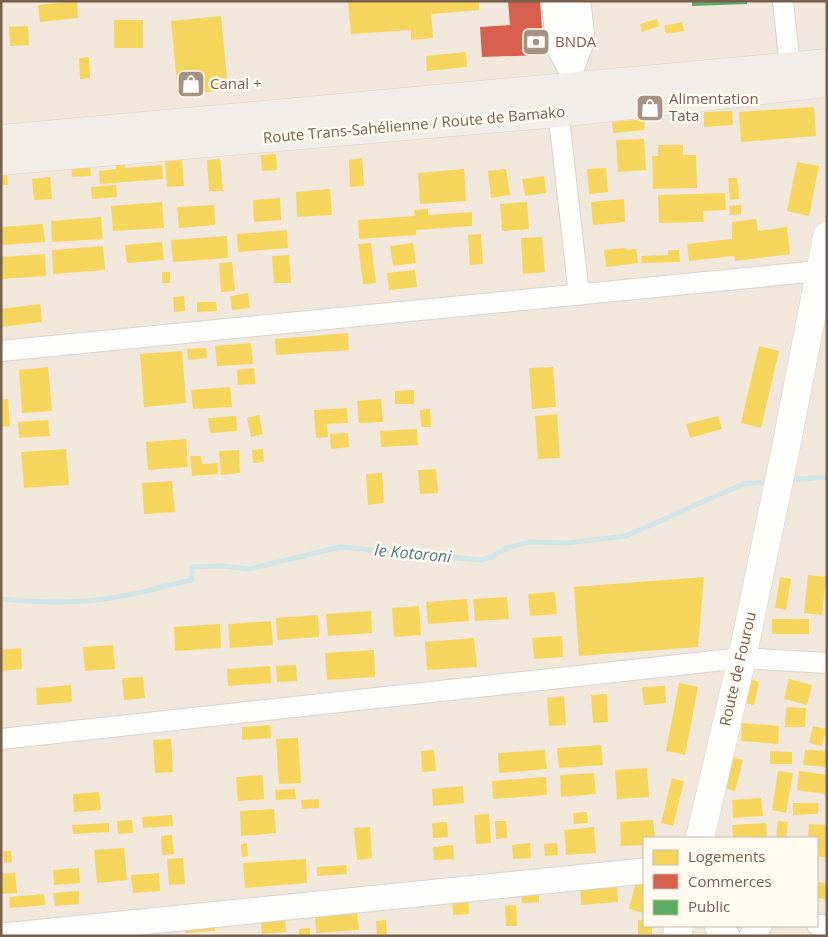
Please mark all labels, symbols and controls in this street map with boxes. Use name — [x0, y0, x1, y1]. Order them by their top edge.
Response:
bank icon: BNDA — [521, 27, 551, 57]
place label: BNDA — [555, 31, 597, 51]
shop icon: Canal + — [176, 69, 206, 99]
place label: Canal + — [210, 73, 262, 93]
place label: Alimentation Tata — [669, 88, 759, 125]
shop icon: Alimentation Tata — [635, 93, 665, 123]
street label: Route Trans-Sahélienne / Route de Bamako — [262, 101, 566, 147]
water label: le Kotoroni — [374, 539, 453, 567]
street label: Route de Fourou — [714, 610, 760, 728]
legend — [643, 837, 818, 927]
text: Logements — [688, 846, 765, 866]
text: Commerces — [688, 871, 772, 891]
text: Public — [688, 896, 730, 916]

